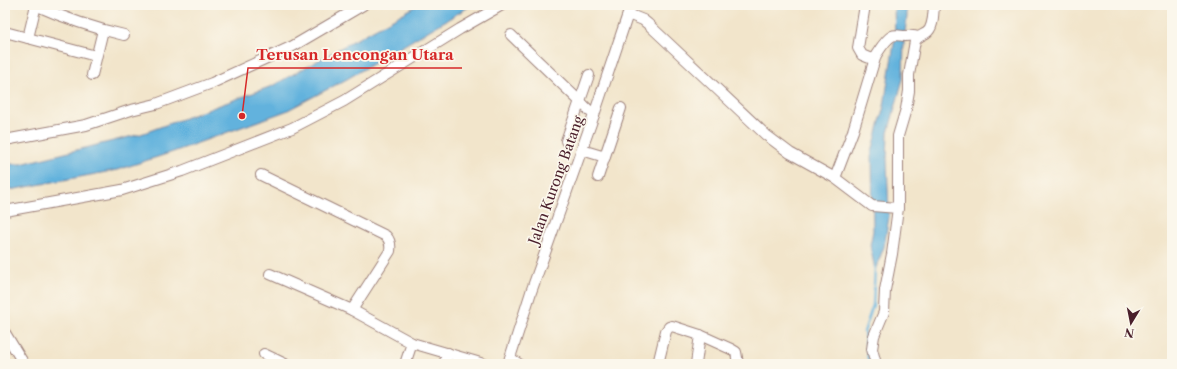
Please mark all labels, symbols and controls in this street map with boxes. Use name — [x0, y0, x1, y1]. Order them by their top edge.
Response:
callout: Terusan Lencongan Utara — [248, 41, 462, 68]
text: Terusan Lencongan Utara — [256, 45, 454, 64]
street label: Jalan Kurong Batang — [524, 113, 588, 249]
north arrow — [1111, 303, 1151, 343]
text: N — [1123, 325, 1135, 341]

